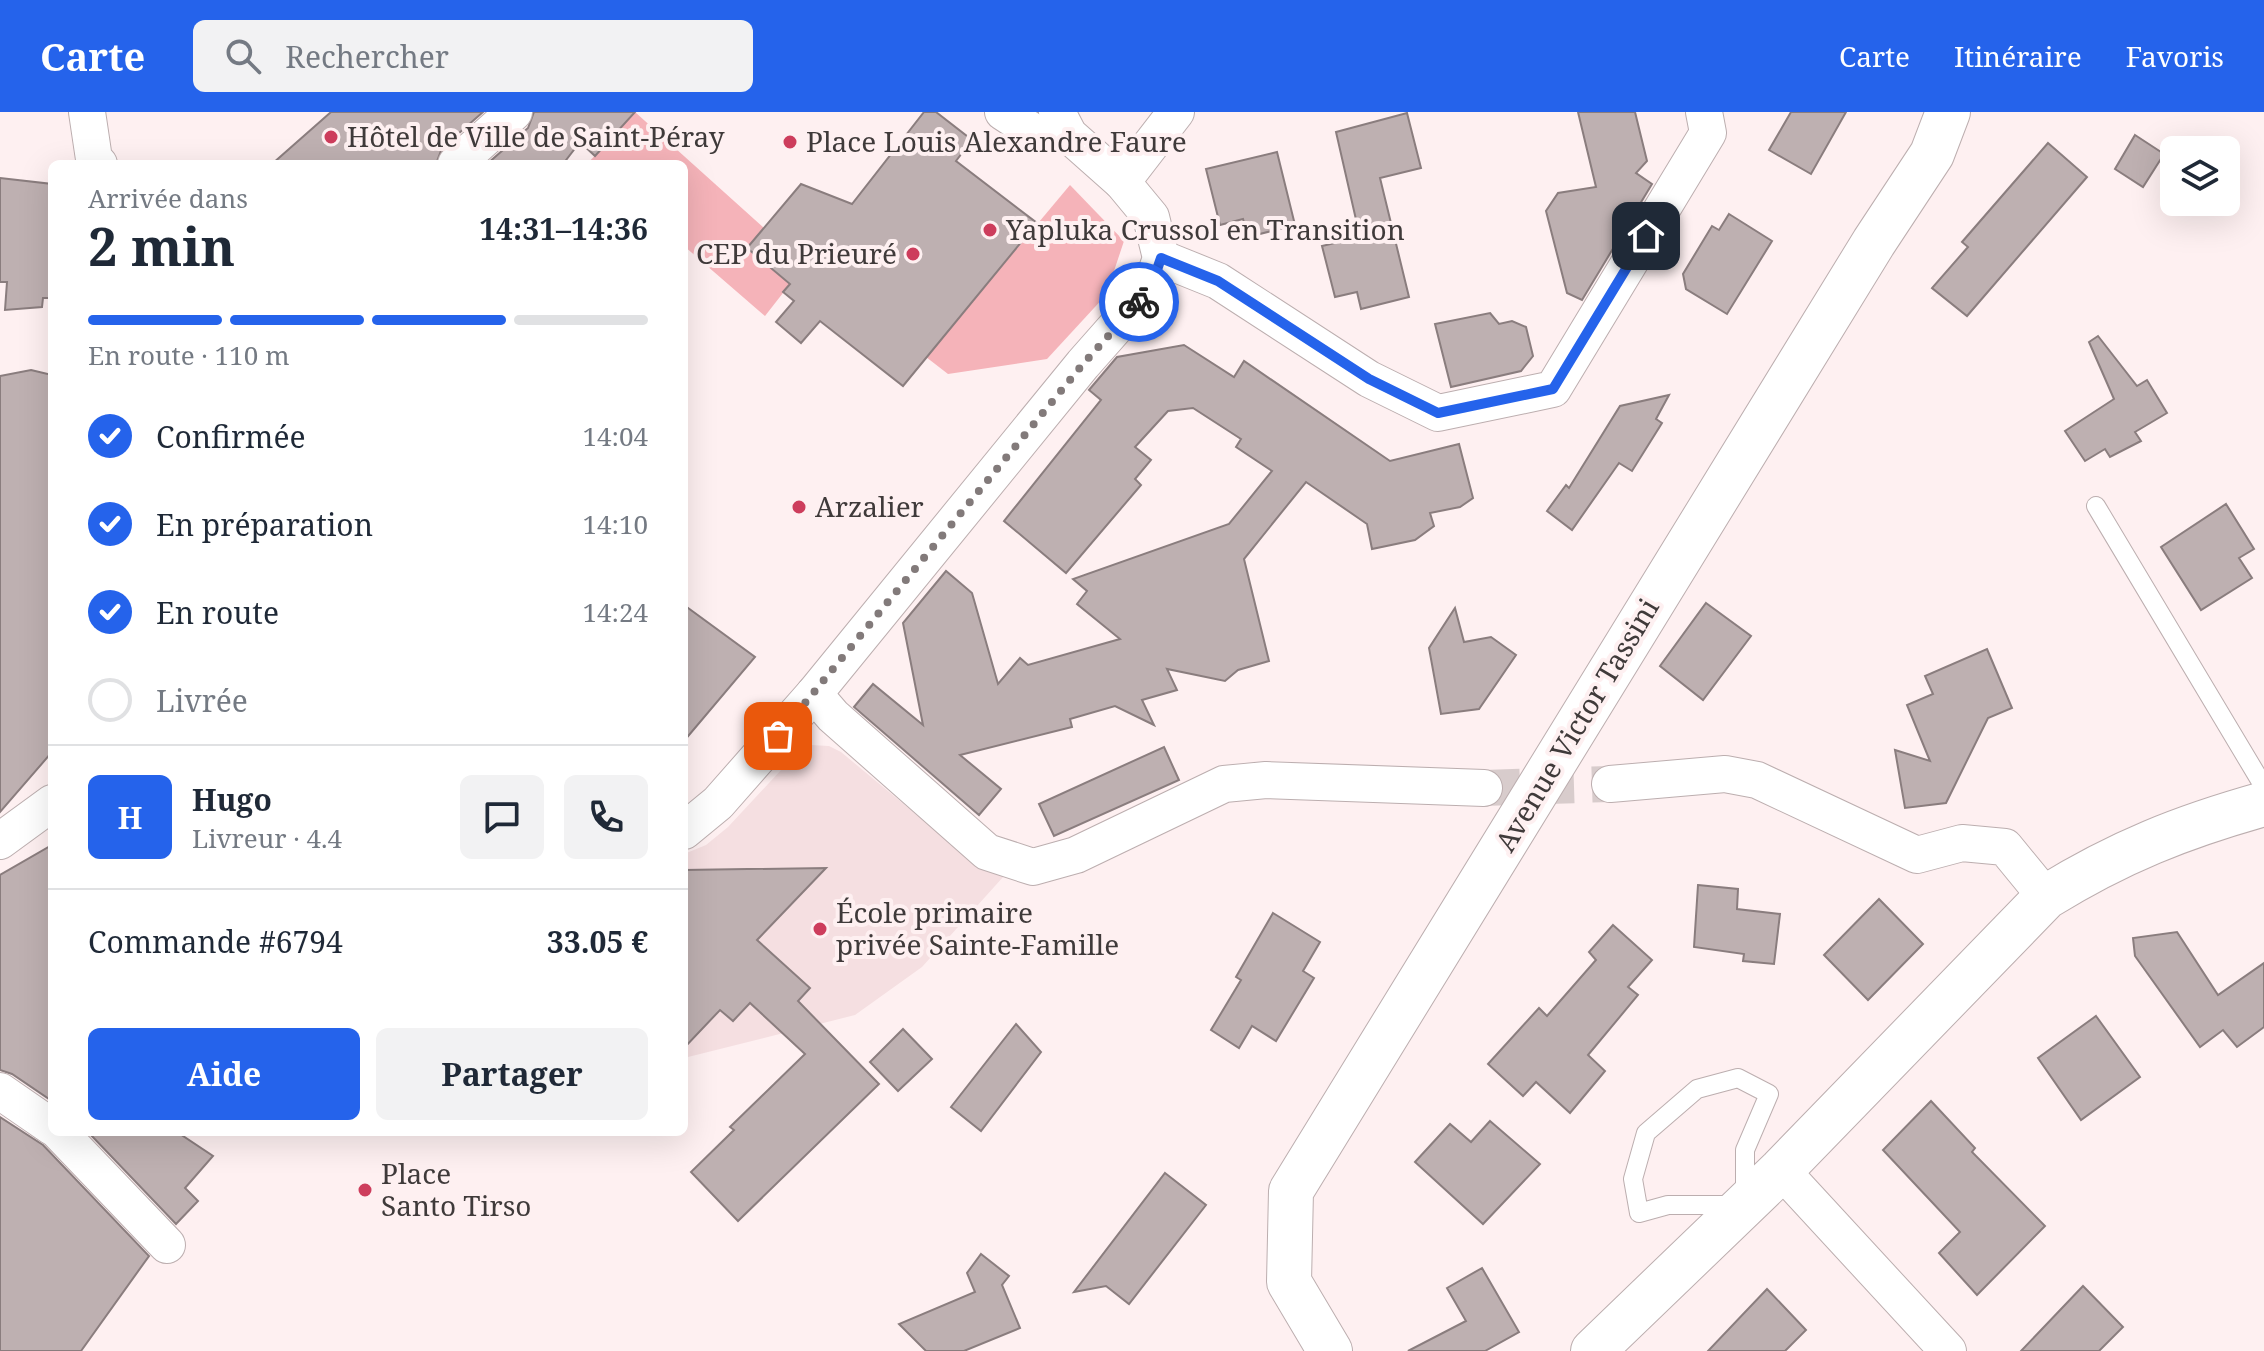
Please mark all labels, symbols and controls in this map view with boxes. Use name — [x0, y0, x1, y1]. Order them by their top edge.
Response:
search box — [193, 20, 753, 92]
text: Carte — [40, 30, 145, 82]
icon: search — [221, 34, 265, 78]
text: Rechercher — [285, 36, 449, 77]
text: Carte — [1839, 37, 1910, 75]
text: Itinéraire — [1954, 37, 2082, 75]
text: Favoris — [2126, 37, 2224, 75]
place label: Hôtel de Ville de Saint-Péray — [347, 117, 725, 155]
place label: Place Louis Alexandre Faure — [806, 122, 1187, 160]
marker: Hôtel de Ville de Saint-Péray — [322, 128, 340, 146]
marker: Place Louis Alexandre Faure — [781, 133, 799, 151]
map controls — [2160, 136, 2240, 216]
button: layers — [2160, 136, 2240, 216]
text: Arrivée dans — [88, 180, 248, 216]
pin — [1612, 202, 1680, 270]
text: 14:31–14:36 — [479, 208, 648, 249]
text: 2 min — [88, 210, 235, 281]
place label: Yapluka Crussol en Transition — [1005, 210, 1405, 248]
icon: home — [1624, 214, 1668, 258]
marker: Yapluka Crussol en Transition — [981, 221, 999, 239]
place label: CEP du Prieuré — [696, 234, 897, 272]
marker: CEP du Prieuré — [904, 245, 922, 263]
courier — [1099, 262, 1179, 342]
icon: bike — [1117, 280, 1161, 324]
text: En route · 110 m — [88, 337, 290, 373]
icon: check — [88, 414, 132, 458]
text: Confirmée — [156, 416, 306, 457]
text: 14:04 — [582, 418, 648, 454]
place label: Arzalier — [815, 487, 924, 525]
marker: Arzalier — [790, 498, 808, 516]
icon: check — [88, 502, 132, 546]
text: En préparation — [156, 504, 373, 545]
text: 14:10 — [582, 506, 648, 542]
icon: check — [88, 590, 132, 634]
street label: Avenue Victor Tassini — [1485, 591, 1667, 858]
text: En route — [156, 592, 279, 633]
text: 14:24 — [582, 594, 648, 630]
text: Livrée — [156, 680, 248, 721]
pin — [744, 702, 812, 770]
icon: bag — [756, 714, 800, 758]
button: chat — [460, 775, 544, 859]
button: phone — [564, 775, 648, 859]
text: Hugo — [192, 779, 272, 820]
text: H — [118, 797, 142, 838]
text: Livreur · 4.4 — [192, 820, 342, 856]
place label: École primaire privée Sainte-Famille — [836, 893, 1119, 963]
marker: École primaire privée Sainte-Famille — [811, 920, 829, 938]
text: Commande #6794 — [88, 921, 343, 962]
text: 33.05 € — [547, 921, 648, 962]
button: Aide — [88, 1028, 360, 1120]
button: Partager — [376, 1028, 648, 1120]
place label: Place Santo Tirso — [381, 1154, 531, 1224]
marker: Place Santo Tirso — [356, 1181, 374, 1199]

